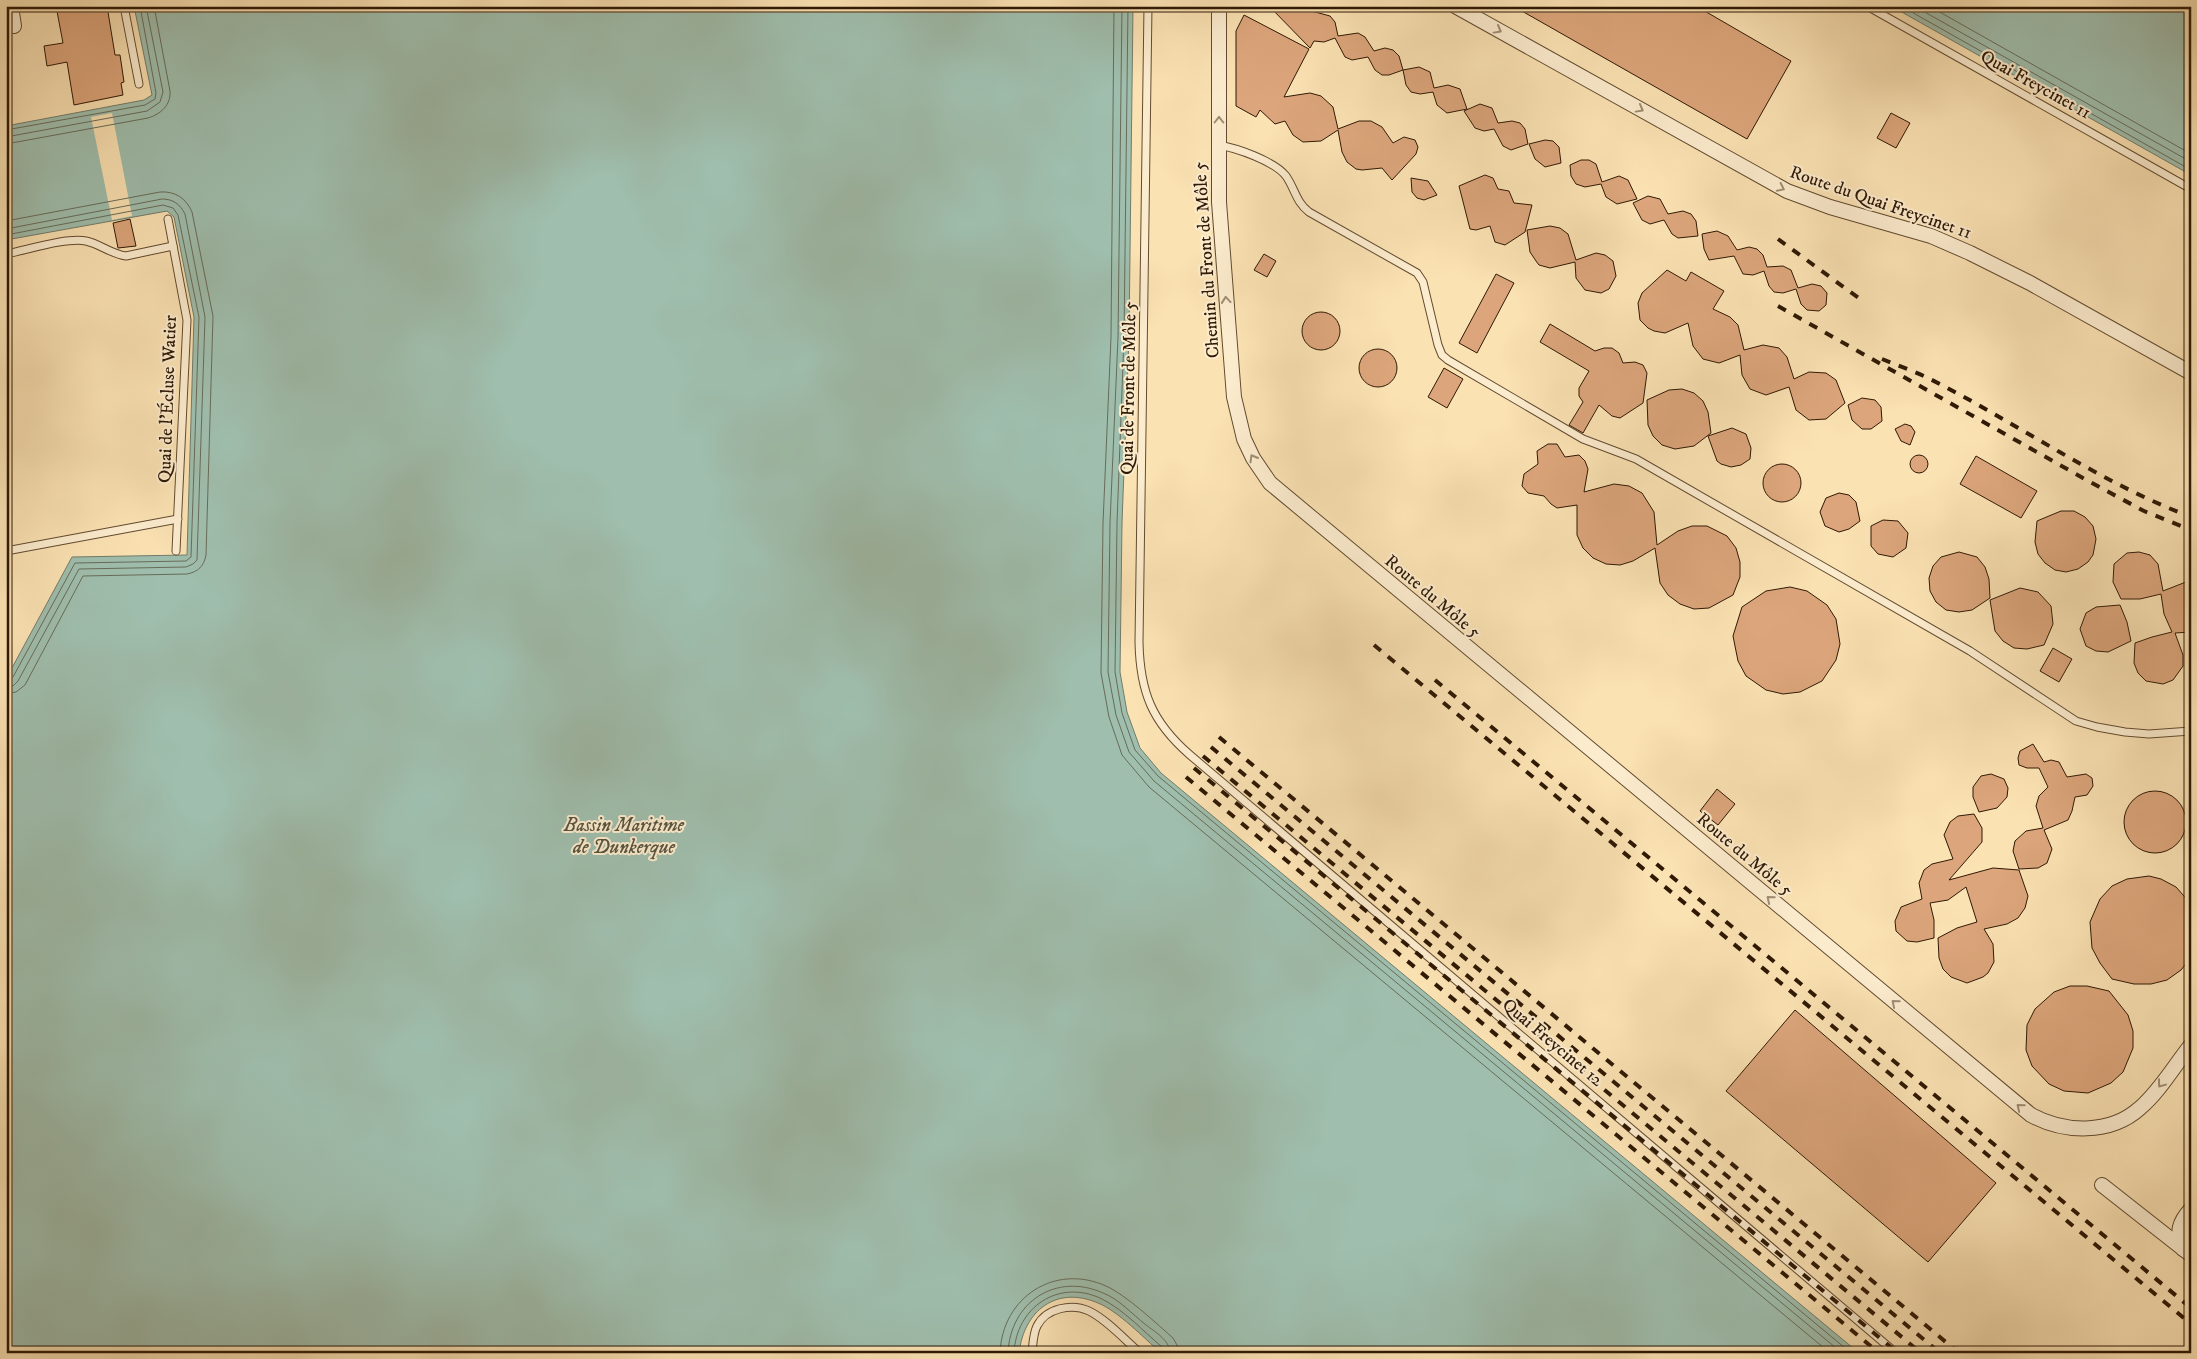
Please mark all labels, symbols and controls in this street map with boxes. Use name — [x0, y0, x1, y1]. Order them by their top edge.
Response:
one-way arrow — [1492, 24, 1501, 34]
street label: Quai Freycinet 11 — [1976, 45, 2095, 124]
one-way arrow — [1634, 103, 1643, 113]
one-way arrow — [1214, 116, 1224, 124]
street label: Chemin du Front de Môle 5 — [1189, 161, 1225, 359]
street label: Route du Quai Freycinet 11 — [1787, 161, 1975, 244]
one-way arrow — [1776, 182, 1785, 192]
one-way arrow — [1221, 296, 1232, 304]
street label: Quai de Front de Môle 5 — [1116, 301, 1142, 475]
street label: Quai de l'Écluse Watier — [154, 314, 182, 483]
one-way arrow — [1250, 455, 1260, 464]
street label: Route du Môle 5 — [1380, 550, 1485, 643]
street label: Route du Môle 5 — [1692, 808, 1797, 901]
water label: Bassin Maritime de Dunkerque — [563, 814, 685, 860]
one-way arrow — [1767, 897, 1776, 905]
street label: Quai Freycinet 12 — [1497, 994, 1607, 1092]
one-way arrow — [1892, 1000, 1901, 1009]
one-way arrow — [2158, 1078, 2167, 1088]
one-way arrow — [2017, 1104, 2026, 1112]

